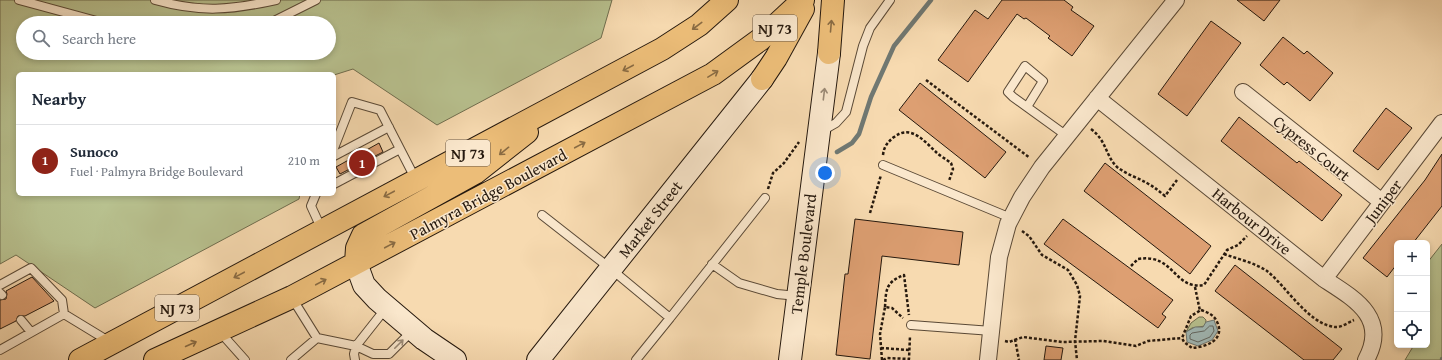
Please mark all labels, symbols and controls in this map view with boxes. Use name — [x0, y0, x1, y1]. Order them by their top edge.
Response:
road number: NJ 73 — [753, 15, 797, 41]
search box — [16, 16, 336, 60]
one-way arrow — [827, 20, 834, 33]
one-way arrow — [692, 22, 703, 30]
icon: search — [30, 27, 52, 49]
text: Search here — [62, 28, 136, 49]
one-way arrow — [622, 64, 634, 72]
one-way arrow — [707, 70, 718, 78]
text: Nearby — [32, 86, 86, 111]
one-way arrow — [820, 88, 827, 101]
street label: Cypress Court — [1268, 109, 1356, 187]
road number: NJ 73 — [446, 140, 490, 166]
text: Sunoco — [70, 141, 118, 162]
one-way arrow — [574, 141, 586, 149]
street label: Palmyra Bridge Boulevard — [405, 142, 571, 246]
one-way arrow — [499, 146, 509, 155]
pin: 1 — [349, 148, 375, 178]
text: 1 — [42, 151, 48, 170]
text: 210 m — [288, 151, 320, 170]
text: Fuel · Palmyra Bridge Boulevard — [70, 162, 243, 181]
your location — [815, 163, 835, 183]
street label: Juniper — [1357, 174, 1408, 230]
street label: Market Street — [612, 175, 688, 263]
street label: Harbour Drive — [1207, 182, 1297, 260]
one-way arrow — [384, 191, 396, 199]
street label: Temple Boulevard — [784, 192, 822, 316]
map controls — [1394, 240, 1430, 348]
button: + — [1394, 240, 1430, 276]
one-way arrow — [384, 241, 396, 248]
one-way arrow — [233, 271, 245, 279]
button: − — [1394, 276, 1430, 312]
one-way arrow — [314, 278, 326, 285]
road number: NJ 73 — [155, 295, 199, 321]
button: locate — [1394, 312, 1430, 348]
one-way arrow — [394, 339, 404, 349]
one-way arrow — [184, 340, 196, 347]

